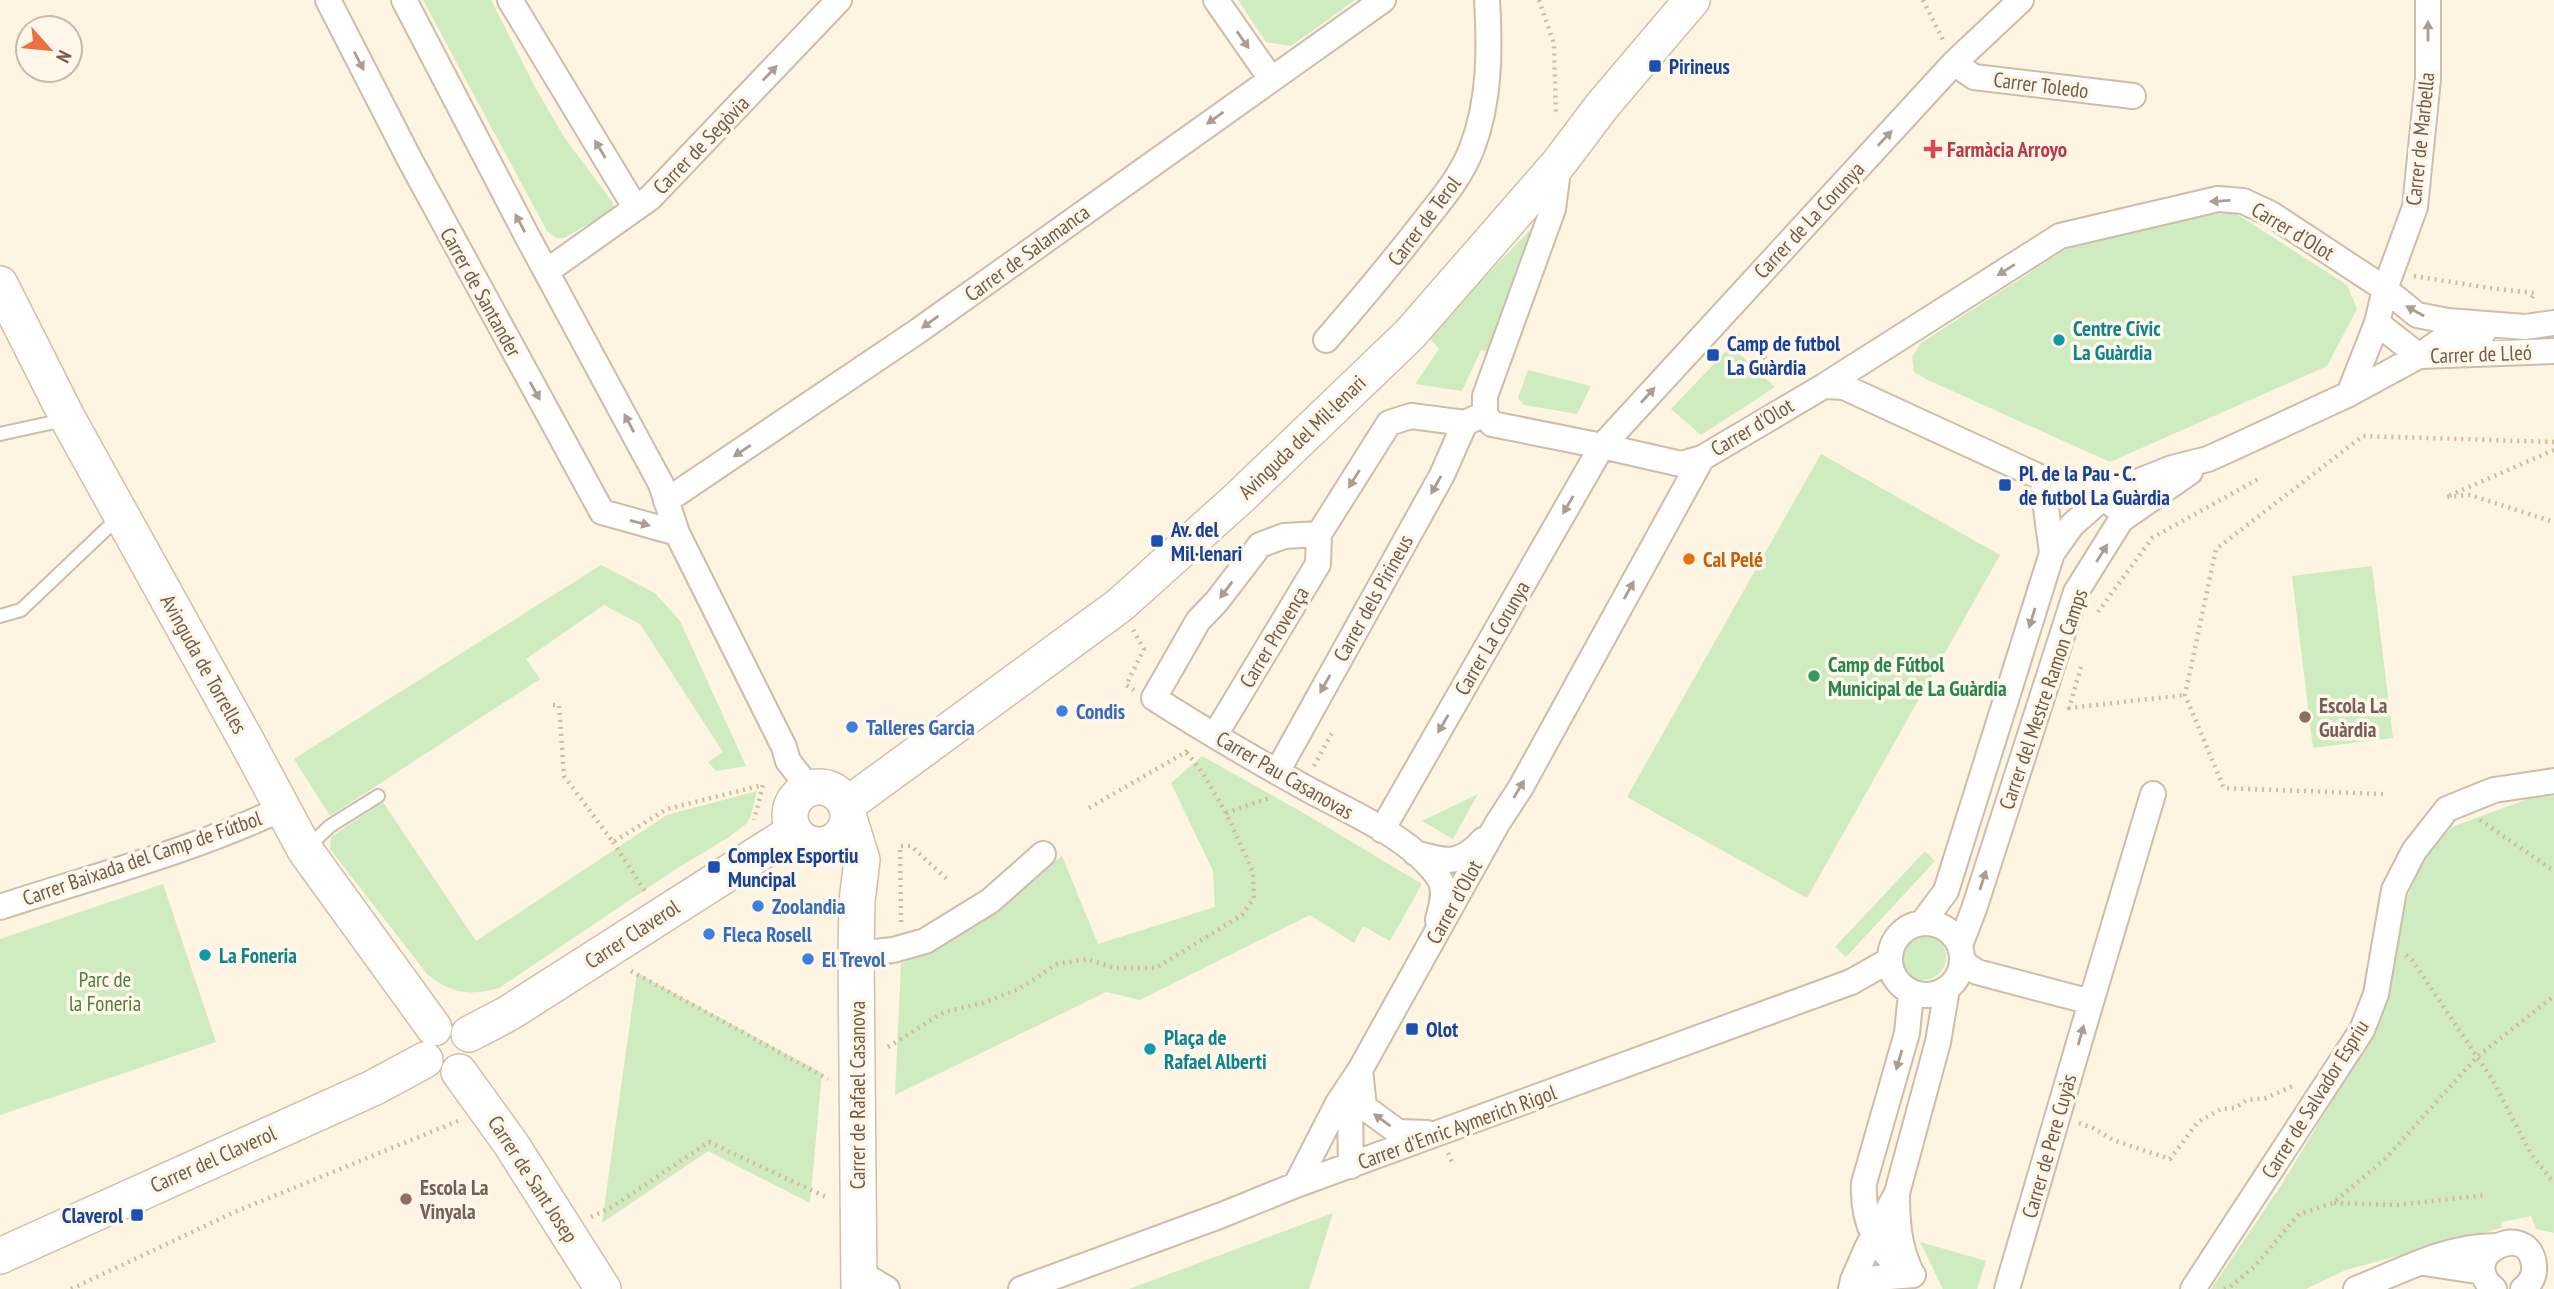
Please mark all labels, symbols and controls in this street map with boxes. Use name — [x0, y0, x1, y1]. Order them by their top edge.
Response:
north arrow — [14, 14, 84, 84]
one-way arrow — [2422, 19, 2434, 41]
one-way arrow — [1236, 31, 1250, 49]
text: N — [51, 47, 77, 67]
one-way arrow — [353, 51, 365, 71]
place label: Pirineus — [1669, 53, 1730, 80]
marker: Pirineus — [1647, 58, 1663, 74]
one-way arrow — [761, 65, 777, 82]
street label: Carrer Toledo — [1992, 66, 2090, 104]
street label: Carrer de Marbella — [2400, 71, 2440, 207]
street label: Carrer de Segòvia — [647, 90, 755, 200]
one-way arrow — [1206, 111, 1224, 125]
one-way arrow — [1876, 130, 1892, 147]
place label: Farmàcia Arroyo — [1947, 136, 2067, 163]
one-way arrow — [594, 140, 606, 159]
marker: Farmàcia Arroyo — [1925, 141, 1941, 157]
street label: Carrer de La Corunya — [1748, 156, 1870, 284]
street label: Carrer de Terol — [1381, 171, 1467, 271]
one-way arrow — [2209, 196, 2231, 207]
street label: Carrer d'Olot — [2247, 196, 2339, 266]
street label: Carrer de Salamanca — [959, 199, 1095, 307]
one-way arrow — [515, 213, 527, 233]
street label: Carrer de Santander — [434, 223, 528, 362]
one-way arrow — [1997, 264, 2016, 277]
one-way arrow — [2405, 305, 2425, 317]
one-way arrow — [921, 315, 939, 329]
place label: Centre Cívic La Guàrdia — [2073, 315, 2161, 366]
place label: Camp de futbol La Guàrdia — [1727, 330, 1841, 381]
marker: Centre Cívic La Guàrdia — [2051, 332, 2067, 348]
street label: Carrer de Lleó — [2430, 339, 2532, 369]
marker: Camp de futbol La Guàrdia — [1705, 347, 1721, 363]
street label: Avinguda del Mil·lenari — [1232, 369, 1372, 505]
one-way arrow — [529, 381, 541, 401]
one-way arrow — [1639, 387, 1655, 404]
street label: Carrer d'Olot — [1706, 392, 1798, 462]
one-way arrow — [623, 413, 635, 433]
one-way arrow — [733, 444, 752, 457]
place label: Pl. de la Pau - C. de futbol La Guàrdia — [2019, 460, 2170, 511]
one-way arrow — [1347, 469, 1360, 489]
one-way arrow — [1430, 475, 1442, 494]
marker: Pl. de la Pau - C. de futbol La Guàrdia — [1997, 477, 2013, 493]
one-way arrow — [1562, 496, 1574, 515]
place label: Av. del Mil·lenari — [1170, 516, 1242, 567]
one-way arrow — [629, 518, 650, 528]
street label: Carrer dels Pirineus — [1327, 530, 1419, 666]
marker: Av. del Mil·lenari — [1149, 533, 1165, 549]
one-way arrow — [2095, 543, 2108, 563]
place label: Cal Pelé — [1703, 546, 1763, 573]
marker: Cal Pelé — [1681, 551, 1697, 567]
street label: Carrer La Corunya — [1448, 576, 1536, 700]
one-way arrow — [1218, 580, 1233, 598]
one-way arrow — [1623, 580, 1635, 600]
street label: Carrer Provença — [1233, 581, 1315, 693]
street label: Carrer del Mestre Ramon Camps — [1993, 585, 2093, 813]
street label: Avinguda de Torrelles — [155, 590, 253, 738]
one-way arrow — [2027, 608, 2037, 629]
place label: Camp de Fútbol Municipal de La Guàrdia — [1828, 651, 2007, 702]
marker: Camp de Fútbol Municipal de La Guàrdia — [1806, 668, 1822, 684]
one-way arrow — [1320, 674, 1332, 694]
place label: Escola La Guàrdia — [2319, 692, 2388, 743]
place label: Condis — [1076, 698, 1125, 725]
marker: Condis — [1054, 703, 1070, 719]
marker: Escola La Guàrdia — [2297, 709, 2313, 725]
place label: Talleres Garcia — [866, 714, 975, 741]
one-way arrow — [1437, 714, 1449, 733]
marker: Talleres Garcia — [844, 719, 860, 735]
street label: Carrer Pau Casanovas — [1212, 725, 1358, 825]
one-way arrow — [1513, 780, 1526, 799]
street label: Carrer Baixada del Camp de Fútbol — [19, 804, 265, 912]
place label: Complex Esportiu Muncipal — [728, 842, 858, 893]
street label: Carrer d'Olot — [1420, 855, 1488, 949]
marker: Complex Esportiu Muncipal — [706, 859, 722, 875]
one-way arrow — [1978, 870, 1988, 891]
street label: Carrer Claverol — [580, 893, 685, 975]
place label: Zoolandia — [772, 893, 846, 920]
marker: Zoolandia — [750, 898, 766, 914]
place label: Fleca Rosell — [723, 921, 813, 948]
marker: Fleca Rosell — [701, 926, 717, 942]
place label: La Foneria — [219, 942, 297, 969]
place label: El Trevol — [822, 946, 886, 973]
marker: La Foneria — [197, 947, 213, 963]
marker: El Trevol — [800, 951, 816, 967]
park label: Parc de la Foneria — [69, 966, 141, 1017]
street label: Carrer de Rafael Casanova — [844, 1001, 871, 1189]
street label: Carrer de Salvador Espriu — [2255, 1015, 2375, 1183]
place label: Olot — [1426, 1016, 1458, 1043]
marker: Olot — [1404, 1021, 1420, 1037]
place label: Plaça de Rafael Alberti — [1164, 1024, 1267, 1075]
one-way arrow — [2077, 1025, 2087, 1046]
marker: Plaça de Rafael Alberti — [1142, 1041, 1158, 1057]
one-way arrow — [1894, 1050, 1904, 1071]
street label: Carrer de Pere Cuyàs — [2016, 1071, 2082, 1221]
street label: Carrer d'Enric Aymerich Rigol — [1354, 1079, 1560, 1175]
street label: Carrer de Sant Josep — [482, 1110, 584, 1248]
one-way arrow — [1373, 1113, 1391, 1127]
street label: Carrer del Claverol — [146, 1119, 280, 1199]
place label: Escola La Vinyala — [419, 1174, 489, 1225]
marker: Escola La Vinyala — [398, 1191, 414, 1207]
place label: Claverol — [62, 1202, 124, 1229]
marker: Claverol — [129, 1207, 145, 1223]

